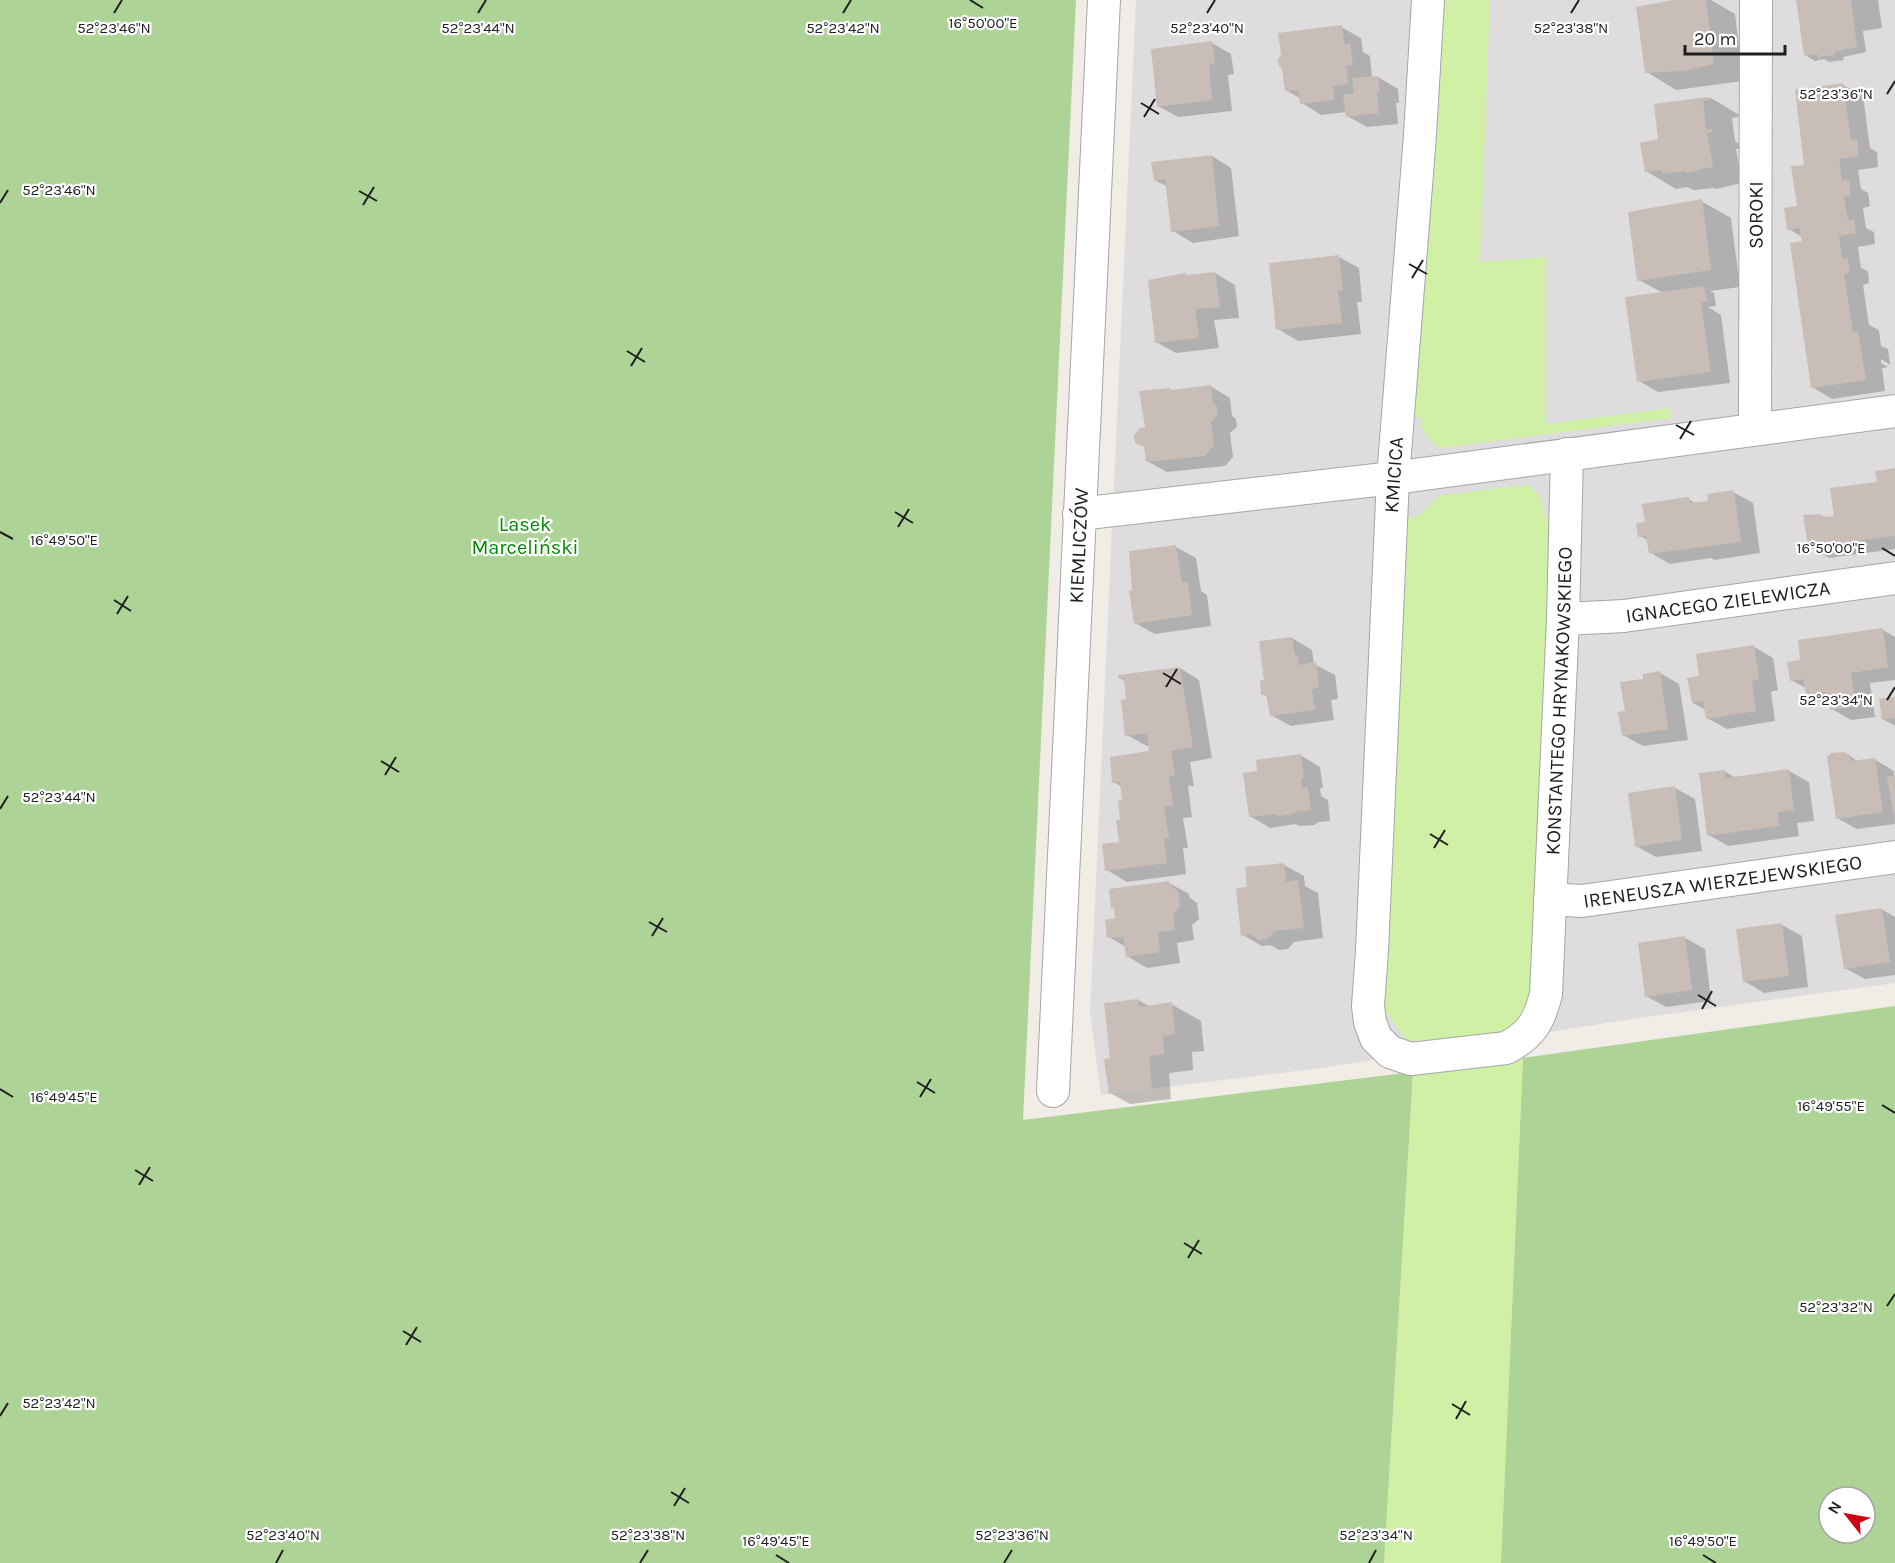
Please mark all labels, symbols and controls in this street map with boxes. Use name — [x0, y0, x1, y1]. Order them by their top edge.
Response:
text: 16°50'00"E — [949, 14, 1017, 32]
scale bar — [1685, 18, 1786, 56]
text: 52°23'46"N — [77, 19, 151, 37]
text: 52°23'44"N — [441, 19, 515, 37]
text: 52°23'42"N — [806, 19, 880, 37]
text: 52°23'40"N — [1170, 19, 1244, 37]
text: 52°23'38"N — [1534, 19, 1608, 37]
text: 20 m — [1694, 28, 1736, 50]
text: 52°23'36"N — [1799, 85, 1873, 103]
text: 52°23'46"N — [22, 181, 96, 199]
street label: SOROKI — [1744, 181, 1767, 249]
street label: KMICICA — [1380, 436, 1408, 514]
street label: KIEMLICZÓW — [1064, 487, 1093, 604]
park label: Lasek Marceliński — [471, 513, 579, 559]
text: 16°49'50"E — [30, 531, 98, 549]
text: 16°50'00"E — [1797, 539, 1865, 557]
street label: KONSTANTEGO HRYNAKOWSKIEGO — [1541, 546, 1576, 856]
street label: IGNACEGO ZIELEWICZA — [1624, 576, 1832, 627]
text: 52°23'34"N — [1799, 691, 1873, 709]
text: 52°23'44"N — [22, 788, 96, 806]
street label: IRENEUSZA WIERZEJEWSKIEGO — [1582, 850, 1864, 912]
text: 16°49'45"E — [30, 1088, 98, 1106]
text: 16°49'55"E — [1797, 1097, 1865, 1115]
text: 52°23'32"N — [1799, 1298, 1873, 1316]
text: 52°23'42"N — [22, 1394, 96, 1412]
north arrow — [1817, 1485, 1877, 1545]
text: N — [1823, 1498, 1846, 1517]
text: 52°23'40"N — [246, 1526, 320, 1544]
text: 52°23'38"N — [611, 1526, 685, 1544]
text: 52°23'36"N — [975, 1526, 1049, 1544]
text: 52°23'34"N — [1339, 1526, 1413, 1544]
text: 16°49'45"E — [742, 1532, 810, 1550]
text: 16°49'50"E — [1669, 1532, 1737, 1550]

